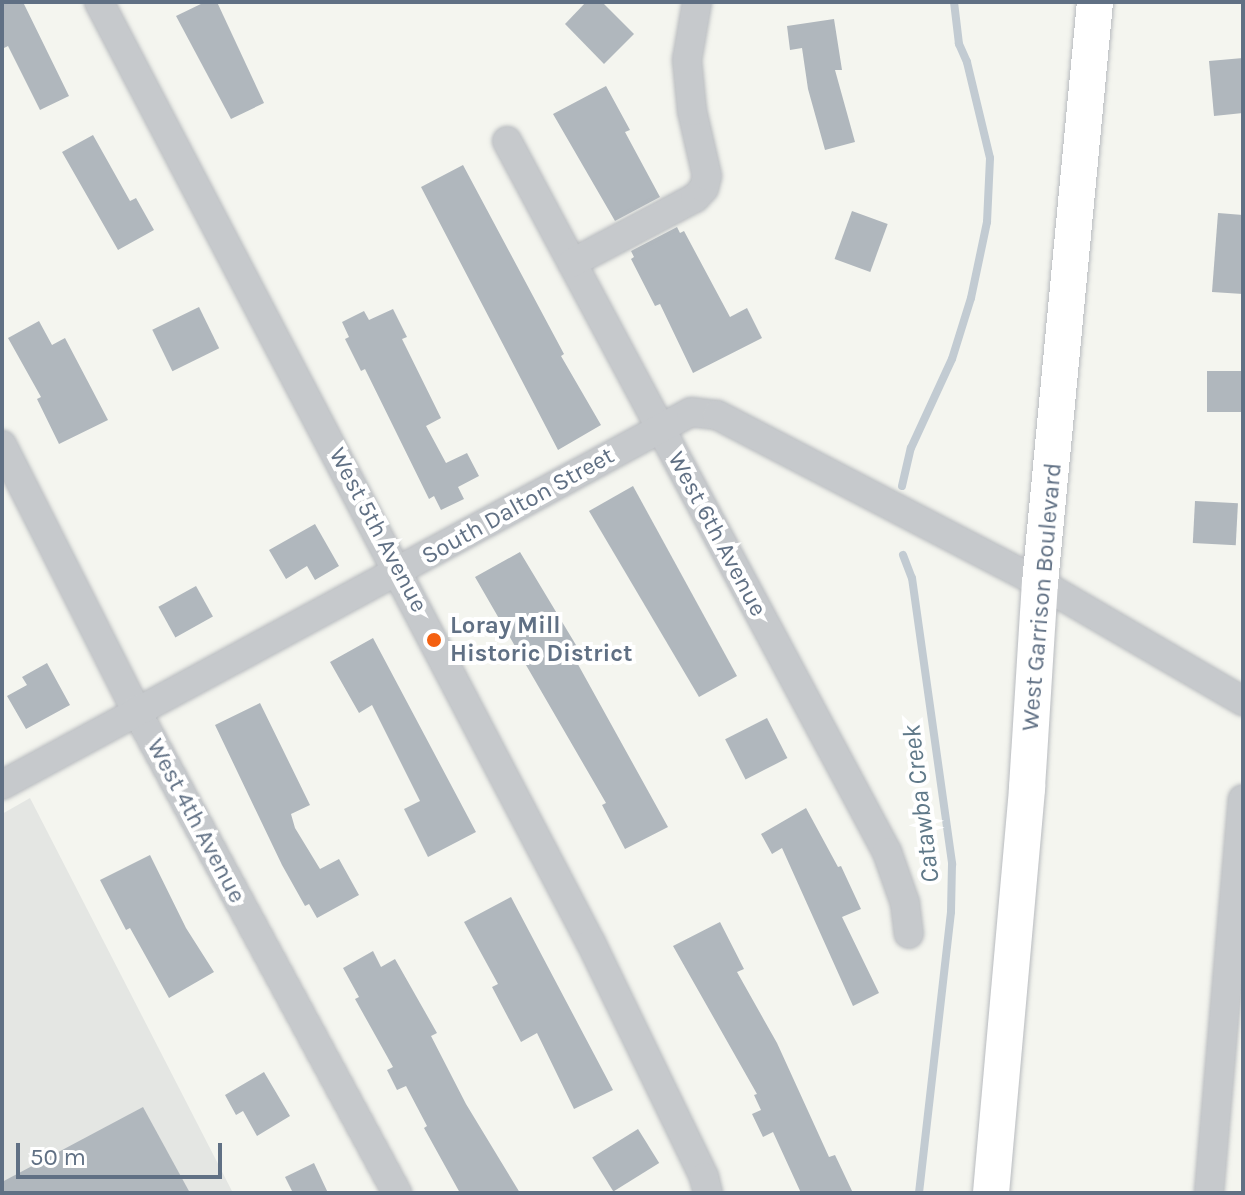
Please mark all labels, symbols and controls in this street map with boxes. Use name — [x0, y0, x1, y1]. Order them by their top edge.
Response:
street label: South Dalton Street — [417, 441, 619, 571]
street label: West 5th Avenue — [323, 443, 433, 617]
street label: West 6th Avenue — [661, 447, 773, 621]
street label: West Garrison Boulevard — [1016, 462, 1068, 732]
place label: Loray Mill Historic District — [450, 612, 633, 668]
marker: Loray Mill Historic District — [425, 631, 443, 649]
water label: Catawba Creek — [896, 723, 946, 885]
street label: West 4th Avenue — [141, 734, 251, 908]
scale bar — [20, 1127, 226, 1177]
text: 50 m — [30, 1143, 86, 1171]

